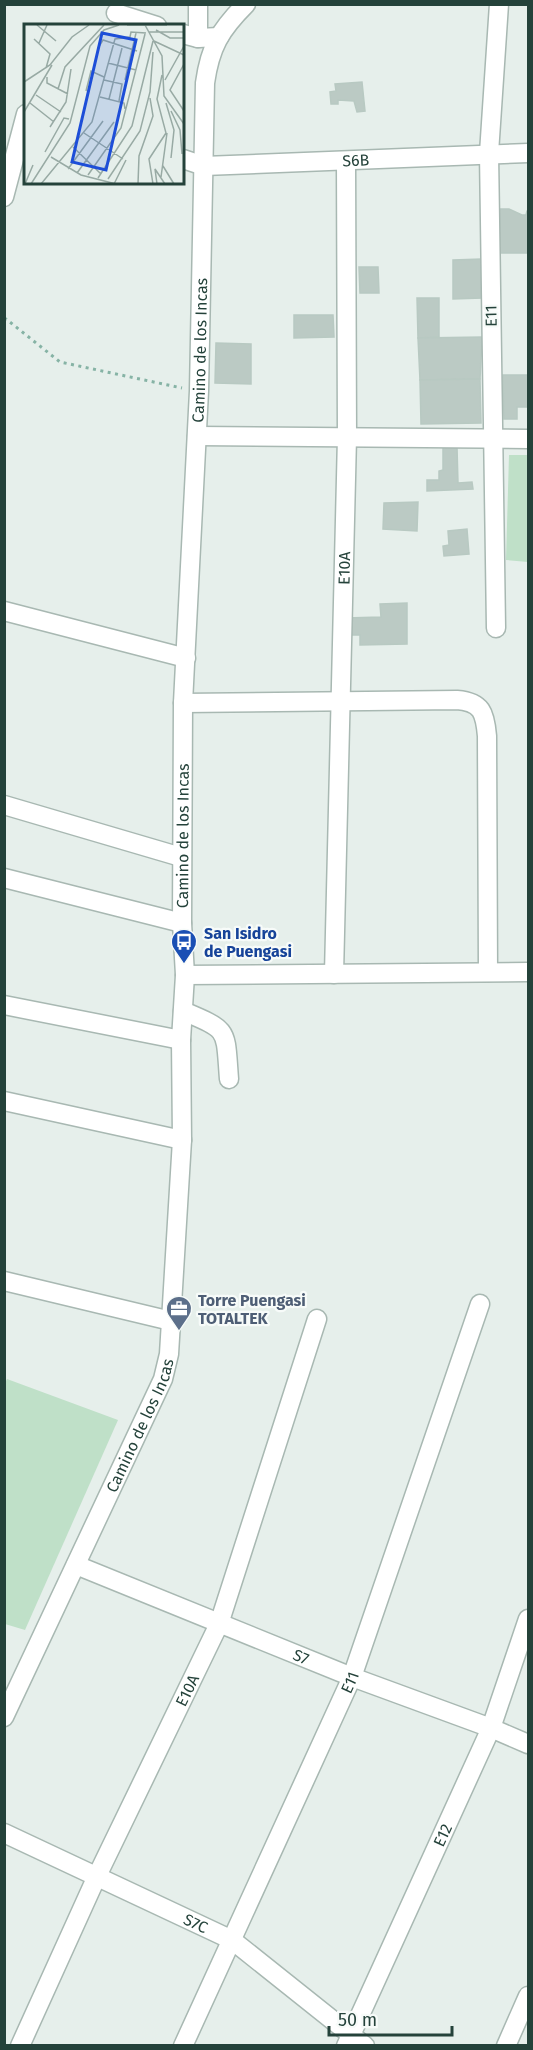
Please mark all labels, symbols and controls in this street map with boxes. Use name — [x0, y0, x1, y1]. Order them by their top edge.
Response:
inset map — [24, 24, 184, 184]
street label: S6B — [342, 150, 370, 170]
street label: Camino de los Incas — [188, 278, 211, 423]
street label: E11 — [481, 305, 501, 327]
street label: E10A — [334, 550, 354, 585]
street label: Camino de los Incas — [173, 763, 192, 908]
place label: San Isidro de Puengasi — [204, 924, 292, 961]
bus stop icon: San Isidro de Puengasi — [169, 927, 199, 965]
place label: Torre Puengasi TOTALTEK — [198, 1291, 306, 1328]
office icon: Torre Puengasi TOTALTEK — [164, 1294, 194, 1332]
street label: Camino de los Incas — [102, 1357, 177, 1495]
street label: S7 — [290, 1645, 312, 1668]
street label: E11 — [336, 1669, 363, 1696]
street label: E10A — [171, 1670, 203, 1709]
street label: E12 — [429, 1820, 456, 1849]
street label: S7C — [181, 1909, 211, 1937]
scale bar — [329, 1999, 452, 2037]
text: 50 m — [338, 2009, 377, 2031]

